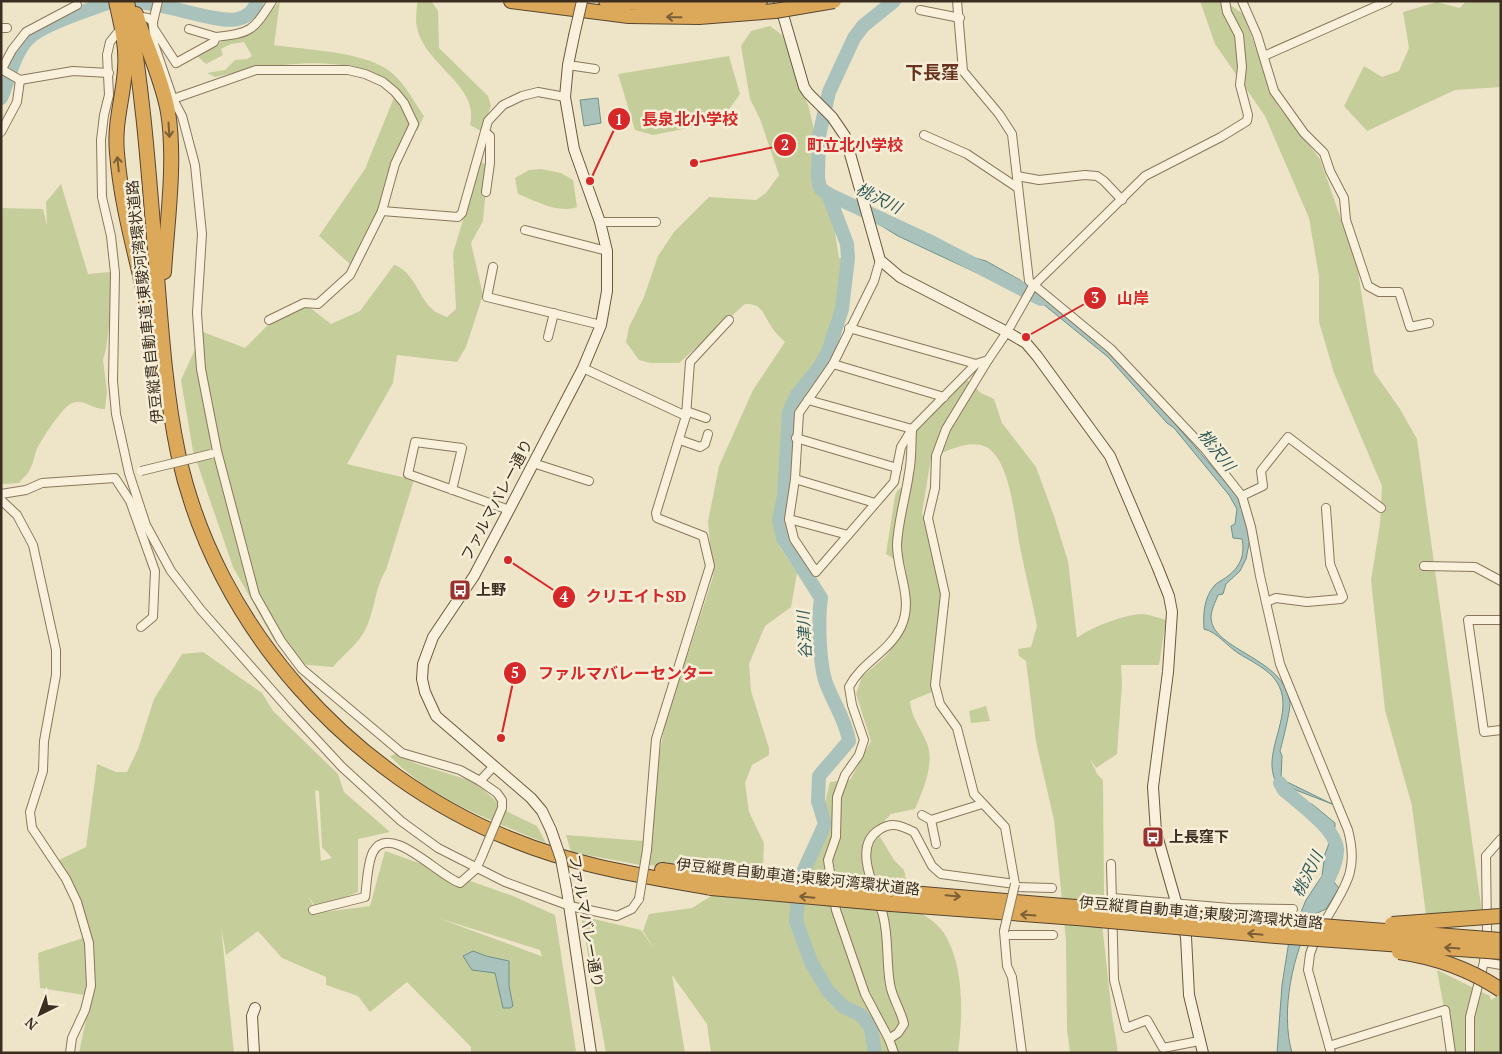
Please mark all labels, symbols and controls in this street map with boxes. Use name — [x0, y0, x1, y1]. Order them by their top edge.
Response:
one-way arrow — [666, 12, 682, 21]
district label: 下長窪 — [905, 60, 959, 84]
callout: 長泉北小学校 — [607, 104, 748, 135]
text: 長泉北小学校 — [642, 108, 738, 130]
text: 1 — [615, 109, 623, 129]
one-way arrow — [164, 121, 174, 137]
callout: 町立北小学校 — [772, 130, 913, 161]
text: 2 — [781, 134, 789, 154]
text: 町立北小学校 — [807, 134, 903, 156]
one-way arrow — [113, 156, 123, 172]
water label: 桃沢川 — [853, 178, 907, 219]
street label: 伊豆縦貫自動車道;東駿河湾環状道路 — [121, 179, 167, 425]
callout: 山岸 — [1082, 283, 1159, 314]
text: 3 — [1091, 287, 1099, 307]
text: 山岸 — [1117, 287, 1149, 309]
water label: 桃沢川 — [1193, 424, 1242, 477]
street label: ファルマバレー通り — [456, 435, 537, 564]
bus stop icon: 上野 — [448, 578, 472, 602]
place label: 上野 — [476, 579, 506, 599]
callout: クリエイトSD — [551, 581, 697, 612]
text: クリエイトSD — [586, 585, 687, 607]
text: 4 — [560, 586, 569, 606]
water label: 谷津川 — [792, 608, 816, 660]
callout: ファルマバレーセンター — [503, 658, 724, 689]
text: 5 — [511, 662, 519, 682]
text: ファルマバレーセンター — [538, 662, 714, 684]
bus stop icon: 上長窪下 — [1141, 825, 1165, 849]
place label: 上長窪下 — [1169, 826, 1229, 846]
water label: 桃沢川 — [1287, 846, 1328, 900]
street label: ファルマバレー通り — [565, 853, 609, 989]
street label: 伊豆縦貫自動車道;東駿河湾環状道路 — [675, 853, 921, 899]
street label: 伊豆縦貫自動車道;東駿河湾環状道路 — [1078, 891, 1324, 933]
one-way arrow — [800, 892, 816, 902]
one-way arrow — [945, 892, 961, 901]
one-way arrow — [1021, 910, 1037, 919]
one-way arrow — [1247, 929, 1263, 939]
one-way arrow — [1444, 944, 1460, 953]
north arrow — [15, 989, 65, 1039]
text: N — [20, 1013, 41, 1035]

